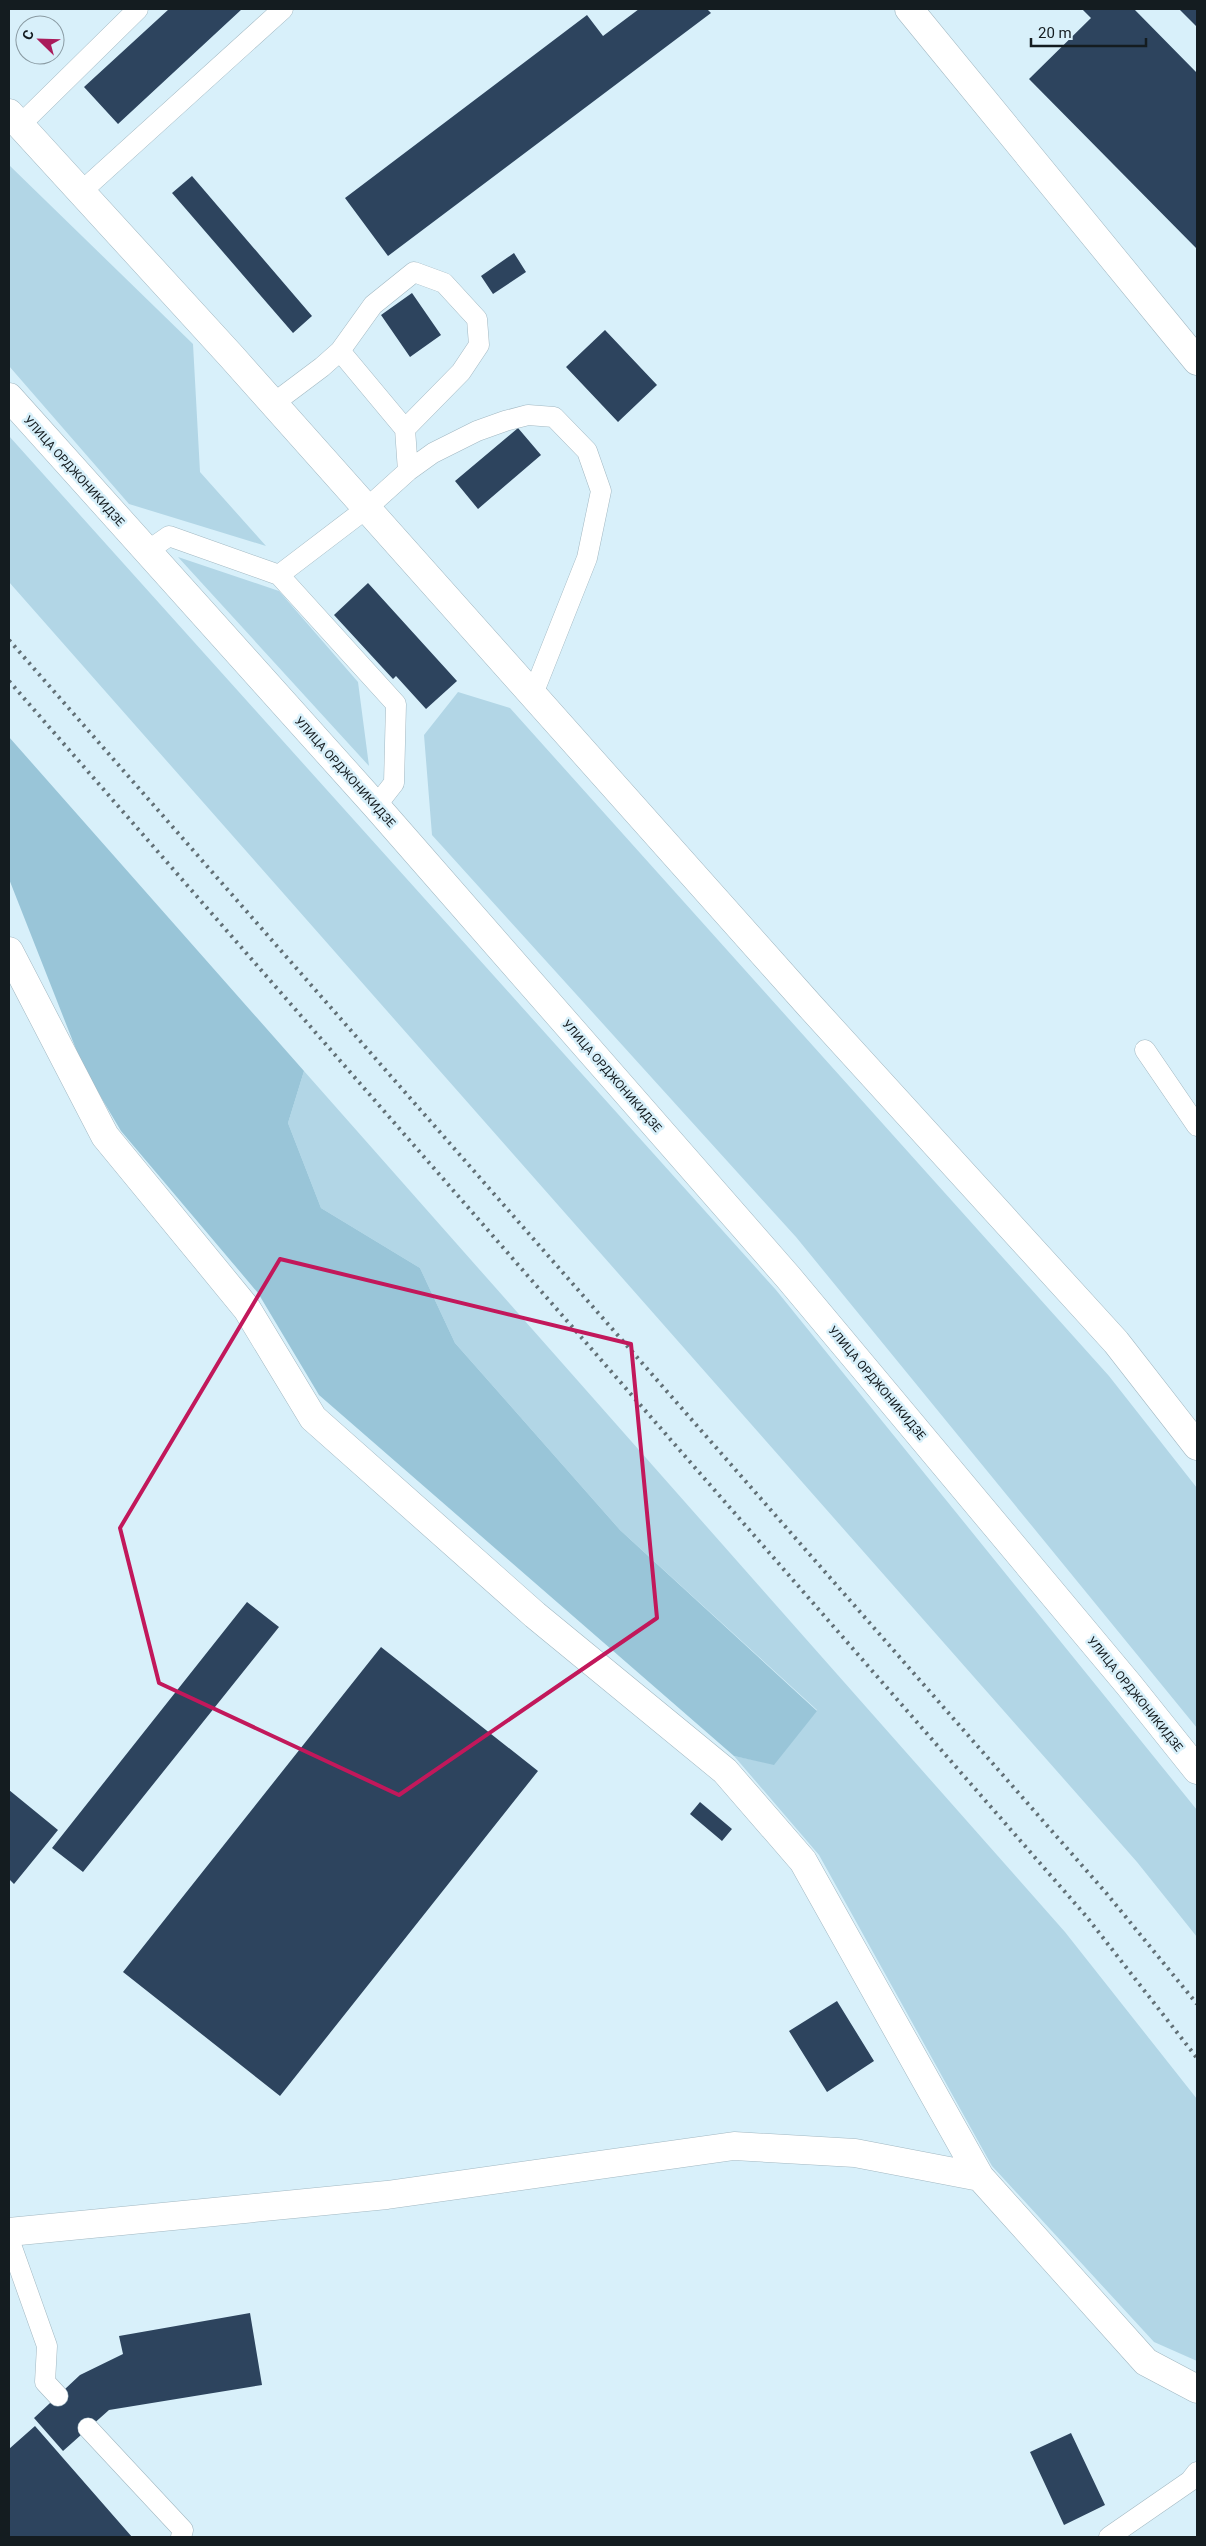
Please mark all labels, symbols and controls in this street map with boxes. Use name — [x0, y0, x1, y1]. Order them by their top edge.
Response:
north arrow — [15, 15, 65, 65]
scale bar — [1031, 15, 1146, 47]
text: 20 m — [1038, 24, 1072, 42]
text: С — [19, 28, 37, 42]
street label: УЛИЦА ОРДЖОНИКИДЗЕ — [21, 413, 127, 529]
street label: УЛИЦА ОРДЖОНИКИДЗЕ — [292, 714, 398, 830]
street label: УЛИЦА ОРДЖОНИКИДЗЕ — [560, 1017, 665, 1135]
street label: УЛИЦА ОРДЖОНИКИДЗЕ — [825, 1323, 929, 1443]
street label: УЛИЦА ОРДЖОНИКИДЗЕ — [1084, 1634, 1186, 1754]

